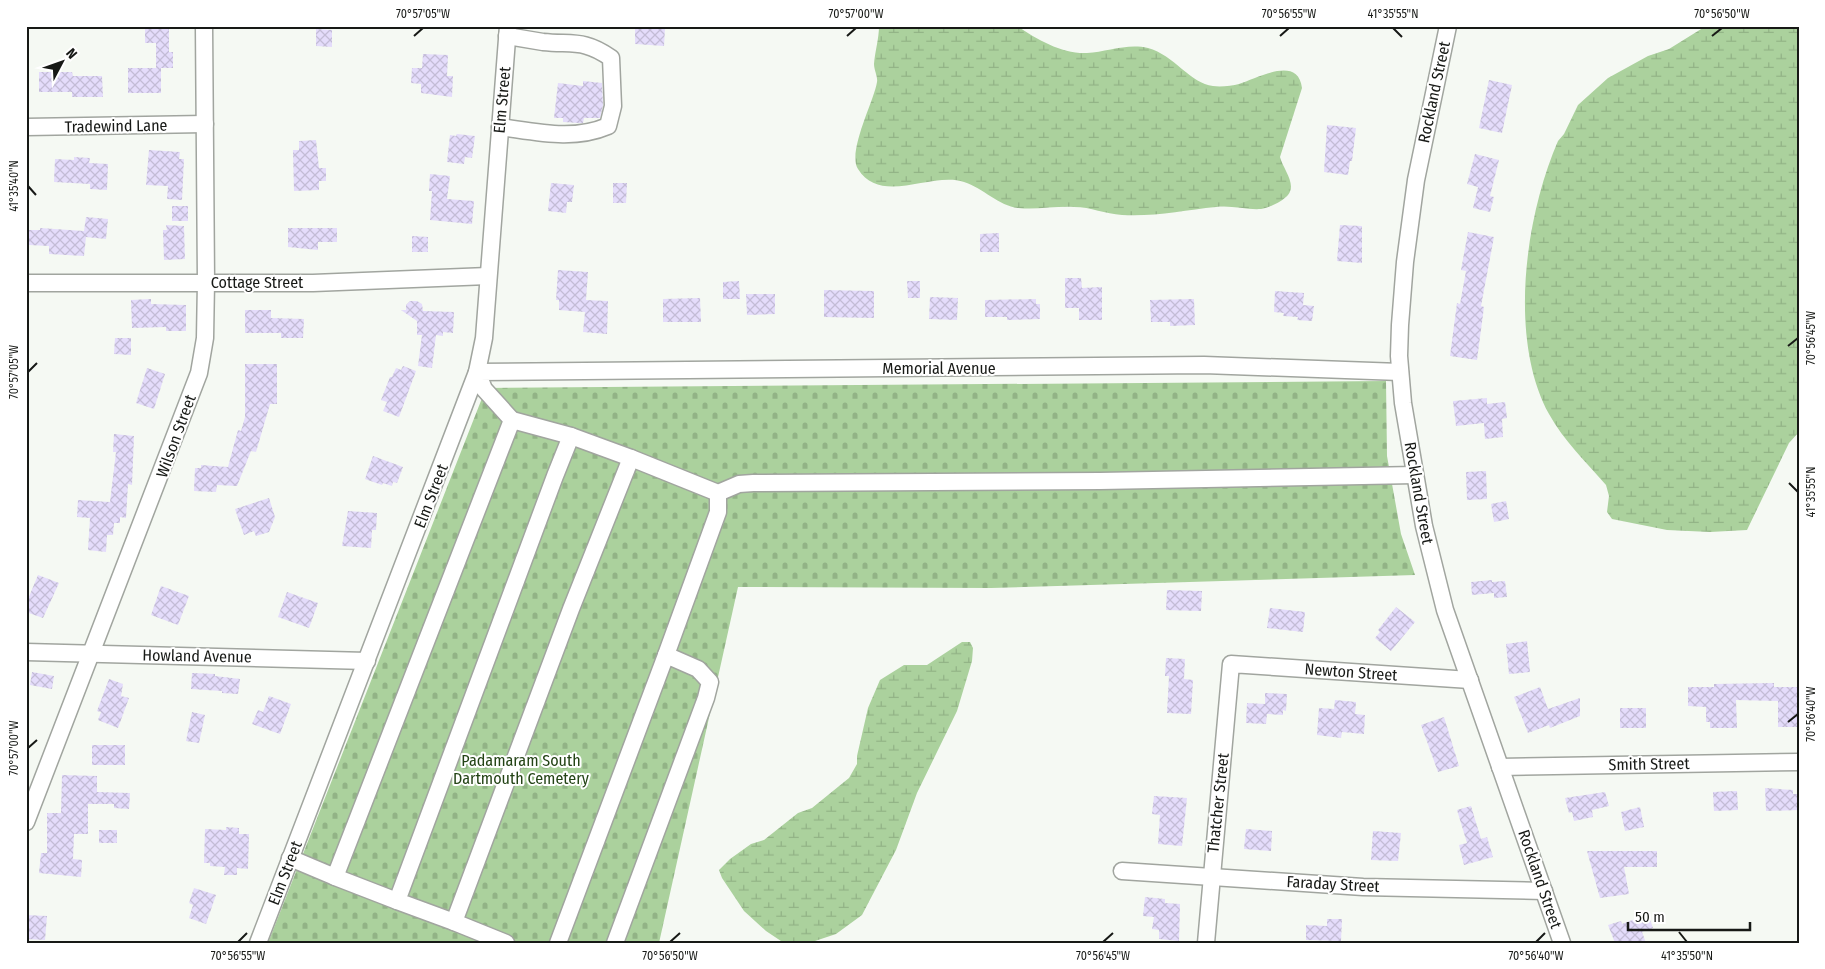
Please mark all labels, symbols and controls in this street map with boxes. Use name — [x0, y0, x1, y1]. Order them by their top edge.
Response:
text: 70°57'05"W — [396, 7, 450, 21]
text: 70°57'00"W — [828, 7, 884, 21]
text: 70°56'55"W — [1262, 7, 1316, 21]
text: 41°35'55"N — [1368, 7, 1418, 21]
text: 70°56'50"W — [1694, 7, 1750, 21]
north arrow — [38, 38, 88, 88]
street label: Rockland Street — [1414, 39, 1454, 144]
text: N — [62, 45, 81, 63]
street label: Elm Street — [490, 65, 514, 134]
street label: Tradewind Lane — [64, 116, 168, 136]
text: 41°35'40"N — [7, 160, 21, 212]
street label: Cottage Street — [211, 273, 304, 292]
text: 70°56'45"W — [1804, 311, 1818, 365]
text: 70°57'05"W — [7, 345, 21, 399]
street label: Memorial Avenue — [882, 359, 996, 378]
street label: Wilson Street — [152, 391, 200, 480]
street label: Rockland Street — [1401, 440, 1437, 546]
street label: Elm Street — [410, 461, 452, 531]
text: 41°35'55"N — [1804, 467, 1818, 517]
street label: Howland Avenue — [142, 646, 252, 666]
street label: Newton Street — [1304, 659, 1399, 685]
text: 70°56'40"W — [1804, 686, 1818, 742]
text: 70°57'00"W — [7, 720, 21, 776]
park label: Padamaram South Dartmouth Cemetery — [453, 751, 590, 788]
street label: Thatcher Street — [1203, 751, 1233, 854]
street label: Smith Street — [1608, 754, 1690, 774]
street label: Rockland Street — [1514, 827, 1566, 932]
street label: Elm Street — [264, 838, 306, 908]
street label: Faraday Street — [1286, 872, 1381, 896]
scale bar — [1628, 899, 1750, 931]
text: 50 m — [1635, 908, 1665, 926]
text: 70°56'55"W — [211, 949, 265, 963]
text: 70°56'50"W — [642, 949, 698, 963]
text: 70°56'45"W — [1076, 949, 1130, 963]
text: 70°56'40"W — [1508, 949, 1564, 963]
text: 41°35'50"N — [1661, 949, 1713, 963]

